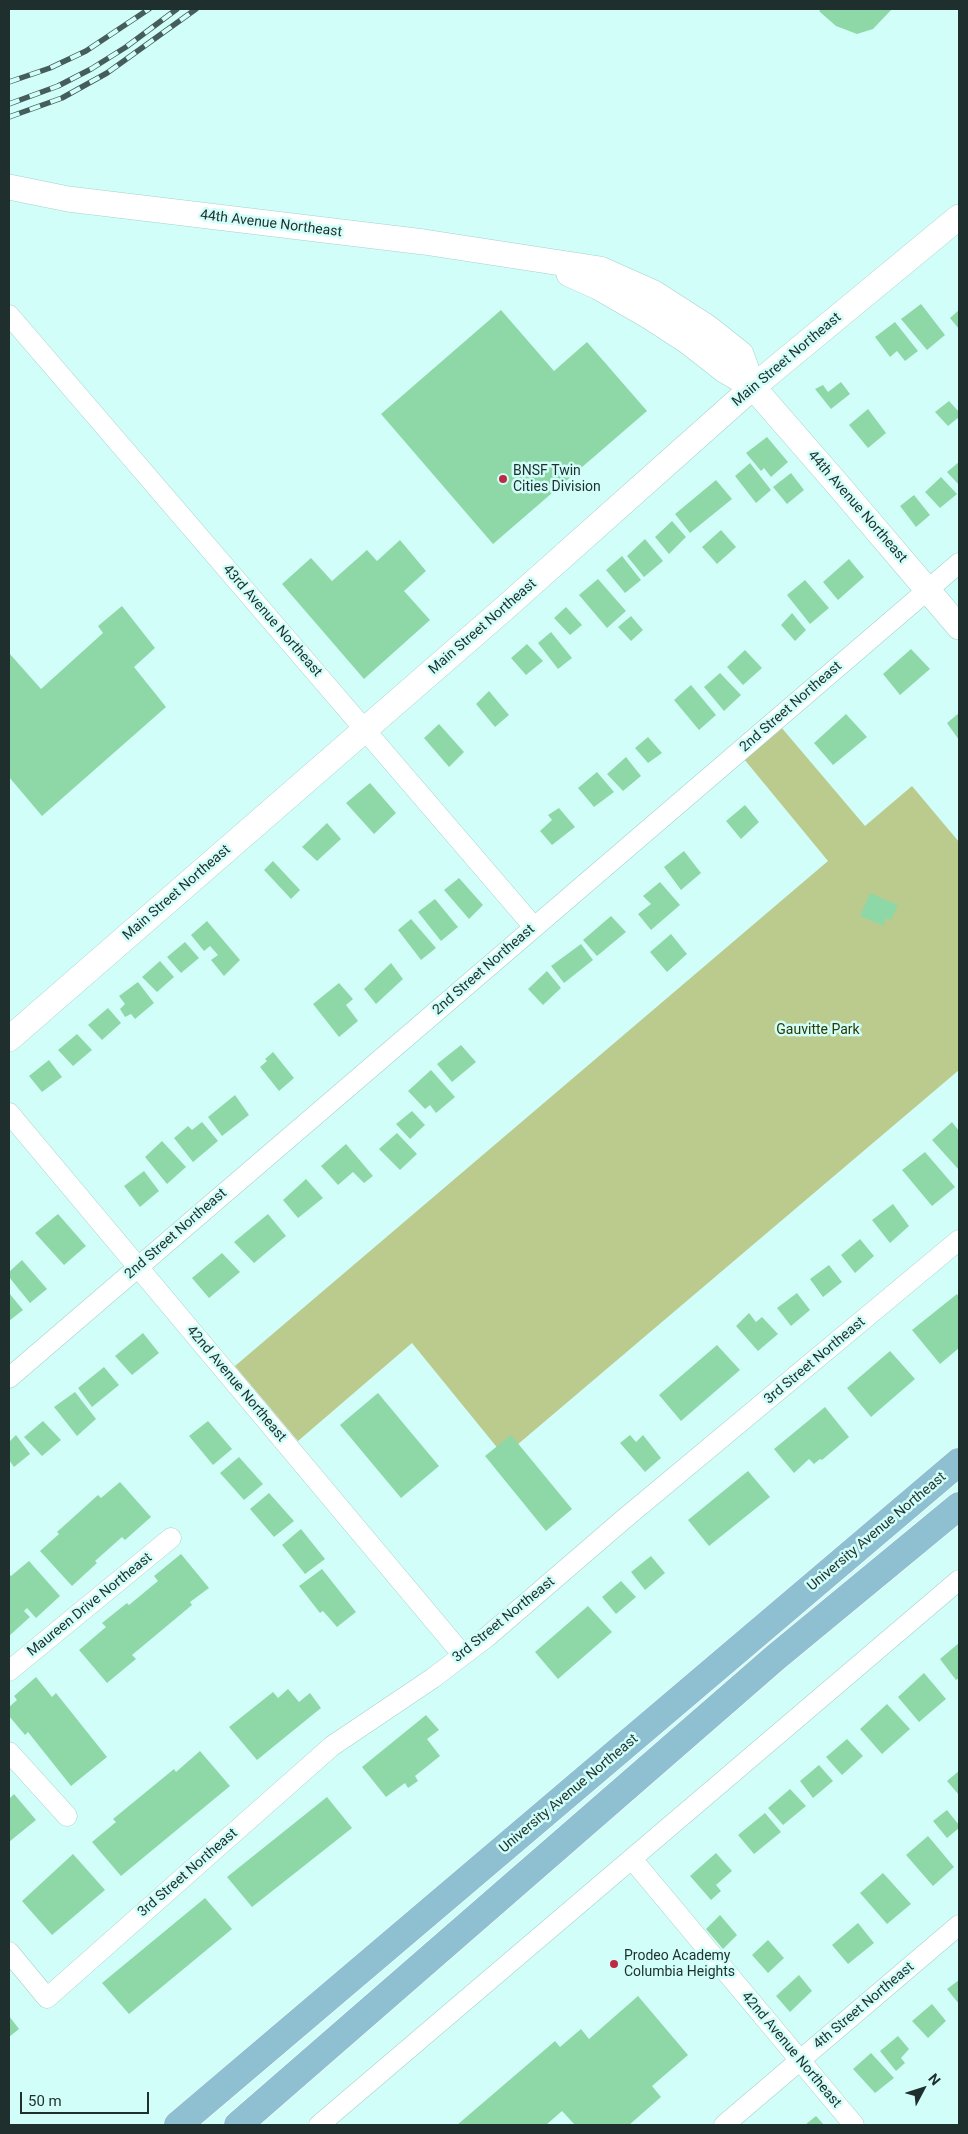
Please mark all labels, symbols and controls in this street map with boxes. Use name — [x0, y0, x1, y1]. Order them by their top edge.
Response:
street label: 44th Avenue Northeast — [199, 207, 343, 241]
street label: Main Street Northeast — [729, 310, 845, 410]
street label: 44th Avenue Northeast — [804, 448, 910, 566]
place label: BNSF Twin Cities Division — [513, 463, 601, 496]
marker: BNSF Twin Cities Division — [497, 473, 509, 485]
street label: 43rd Avenue Northeast — [219, 561, 325, 681]
street label: Main Street Northeast — [426, 576, 540, 678]
street label: 2nd Street Northeast — [737, 658, 845, 756]
street label: Main Street Northeast — [120, 842, 234, 944]
street label: 2nd Street Northeast — [430, 921, 538, 1019]
park label: Gauvitte Park — [776, 1022, 860, 1038]
street label: 2nd Street Northeast — [122, 1185, 230, 1283]
street label: 3rd Street Northeast — [761, 1314, 869, 1408]
street label: 42nd Avenue Northeast — [183, 1323, 289, 1445]
street label: University Avenue Northeast — [804, 1469, 950, 1595]
street label: Maureen Drive Northeast — [24, 1550, 156, 1660]
street label: 3rd Street Northeast — [450, 1574, 558, 1666]
street label: University Avenue Northeast — [496, 1731, 642, 1857]
street label: 3rd Street Northeast — [135, 1825, 241, 1921]
place label: Prodeo Academy Columbia Heights — [624, 1948, 735, 1980]
marker: Prodeo Academy Columbia Heights — [608, 1958, 620, 1970]
street label: 4th Street Northeast — [810, 1959, 918, 2053]
street label: 42nd Avenue Northeast — [738, 1989, 844, 2111]
north arrow — [898, 2064, 948, 2114]
text: N — [925, 2070, 944, 2088]
scale bar — [22, 2082, 151, 2114]
text: 50 m — [28, 2092, 62, 2110]

